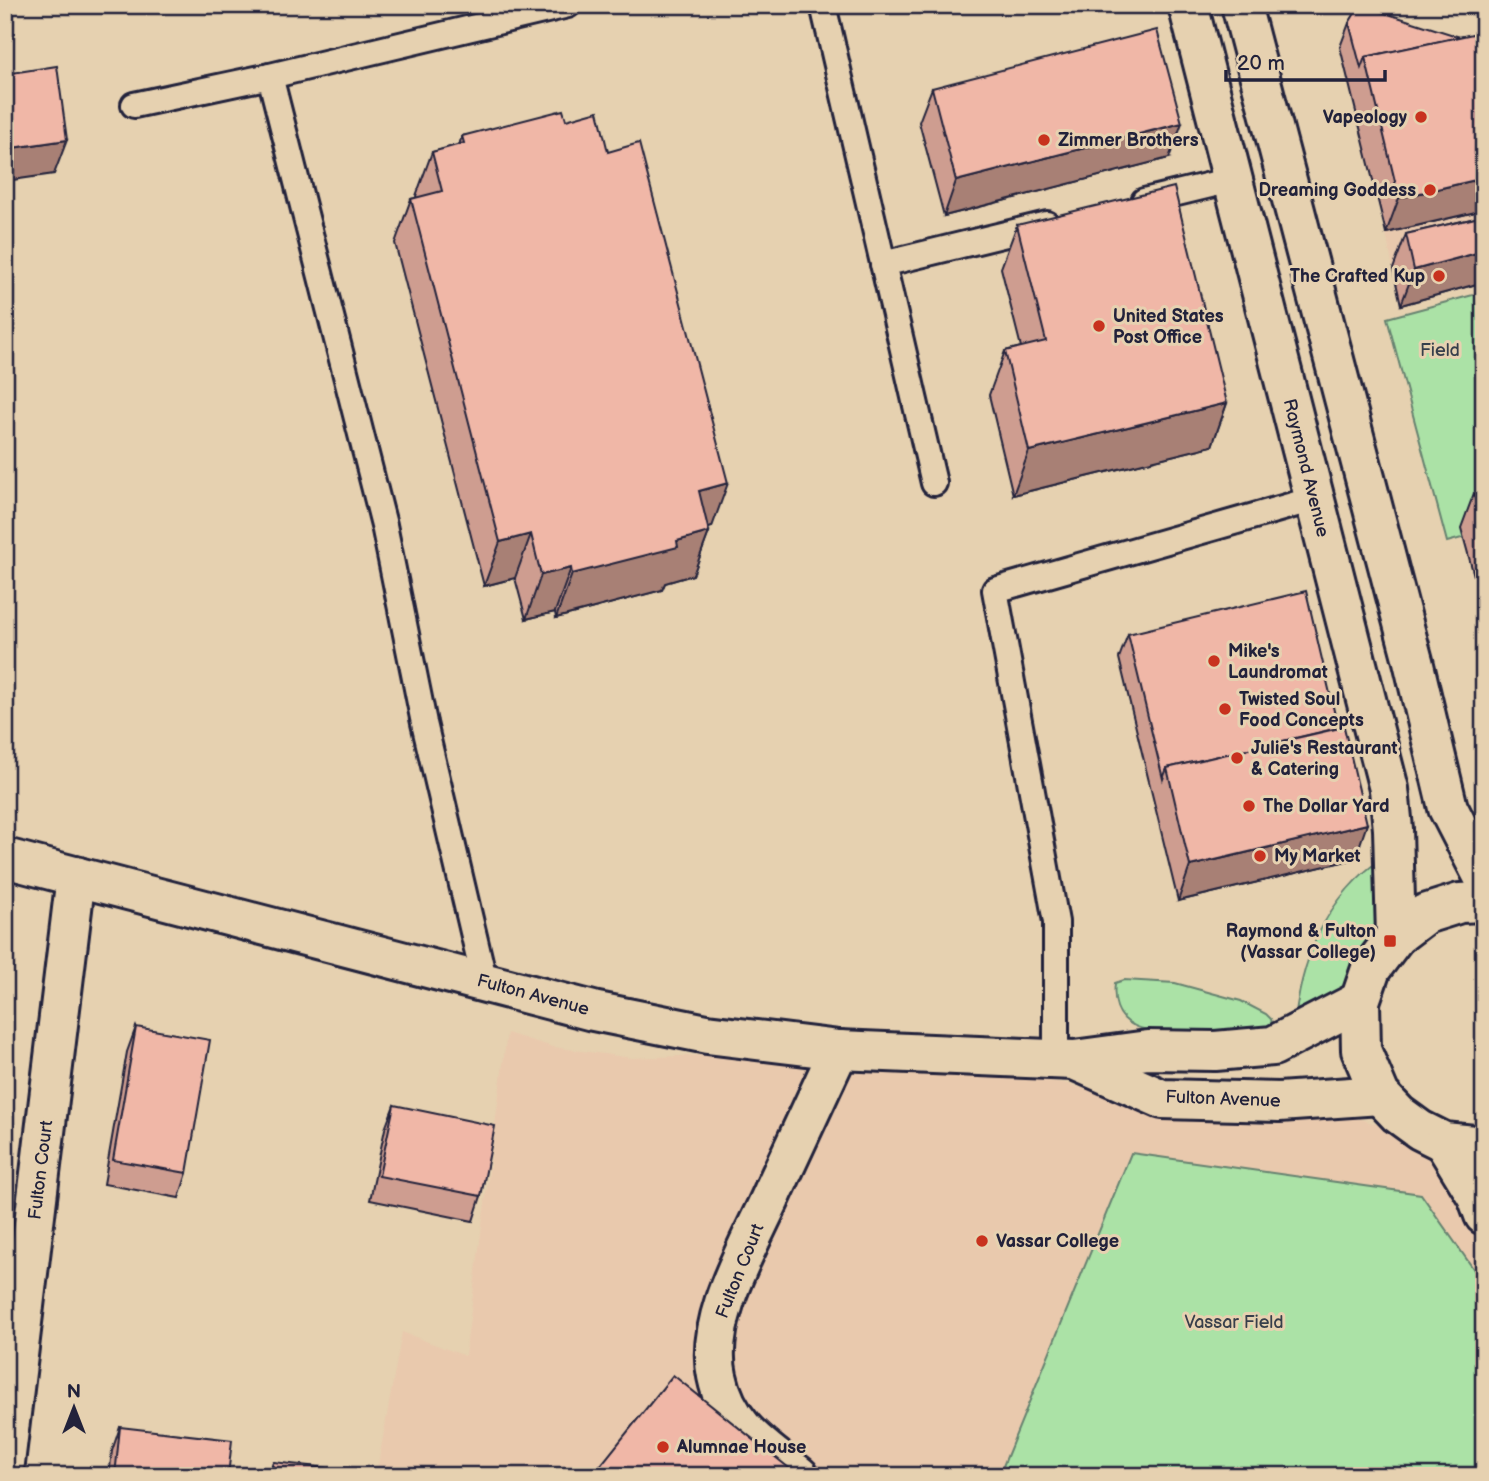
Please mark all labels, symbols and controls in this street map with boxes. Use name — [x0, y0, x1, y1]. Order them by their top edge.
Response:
scale bar — [1226, 38, 1386, 82]
text: 20 m — [1237, 51, 1285, 76]
place label: Vapeology — [1323, 107, 1408, 128]
marker: Vapeology — [1413, 109, 1429, 125]
place label: Zimmer Brothers — [1058, 130, 1199, 151]
marker: Zimmer Brothers — [1036, 132, 1052, 148]
place label: Dreaming Goddess — [1259, 180, 1416, 201]
marker: Dreaming Goddess — [1422, 182, 1438, 198]
place label: The Crafted Kup — [1290, 266, 1425, 287]
marker: The Crafted Kup — [1431, 268, 1447, 284]
place label: United States Post Office — [1113, 306, 1224, 348]
marker: United States Post Office — [1091, 318, 1107, 334]
park label: Field — [1420, 340, 1460, 361]
street label: Raymond Avenue — [1279, 397, 1333, 540]
place label: Mike's Laundromat — [1228, 641, 1328, 683]
marker: Mike's Laundromat — [1206, 653, 1222, 669]
place label: Twisted Soul Food Concepts — [1239, 689, 1364, 731]
marker: Twisted Soul Food Concepts — [1217, 701, 1233, 717]
place label: Julie's Restaurant & Catering — [1251, 738, 1398, 780]
marker: Julie's Restaurant & Catering — [1229, 750, 1245, 766]
place label: The Dollar Yard — [1263, 796, 1389, 817]
marker: The Dollar Yard — [1241, 798, 1257, 814]
place label: My Market — [1274, 846, 1361, 867]
marker: My Market — [1252, 848, 1268, 864]
place label: Raymond & Fulton (Vassar College) — [1226, 921, 1376, 963]
marker: Raymond & Fulton (Vassar College) — [1382, 933, 1398, 949]
street label: Fulton Avenue — [475, 970, 592, 1020]
street label: Fulton Avenue — [1165, 1086, 1281, 1112]
street label: Fulton Court — [24, 1119, 58, 1221]
street label: Fulton Court — [712, 1220, 769, 1321]
place label: Vassar College — [996, 1231, 1119, 1252]
marker: Vassar College — [974, 1233, 990, 1249]
park label: Vassar Field — [1184, 1312, 1284, 1333]
north arrow — [38, 1372, 108, 1442]
text: N — [67, 1381, 81, 1404]
place label: Alumnae House — [676, 1437, 806, 1458]
marker: Alumnae House — [655, 1439, 671, 1455]

